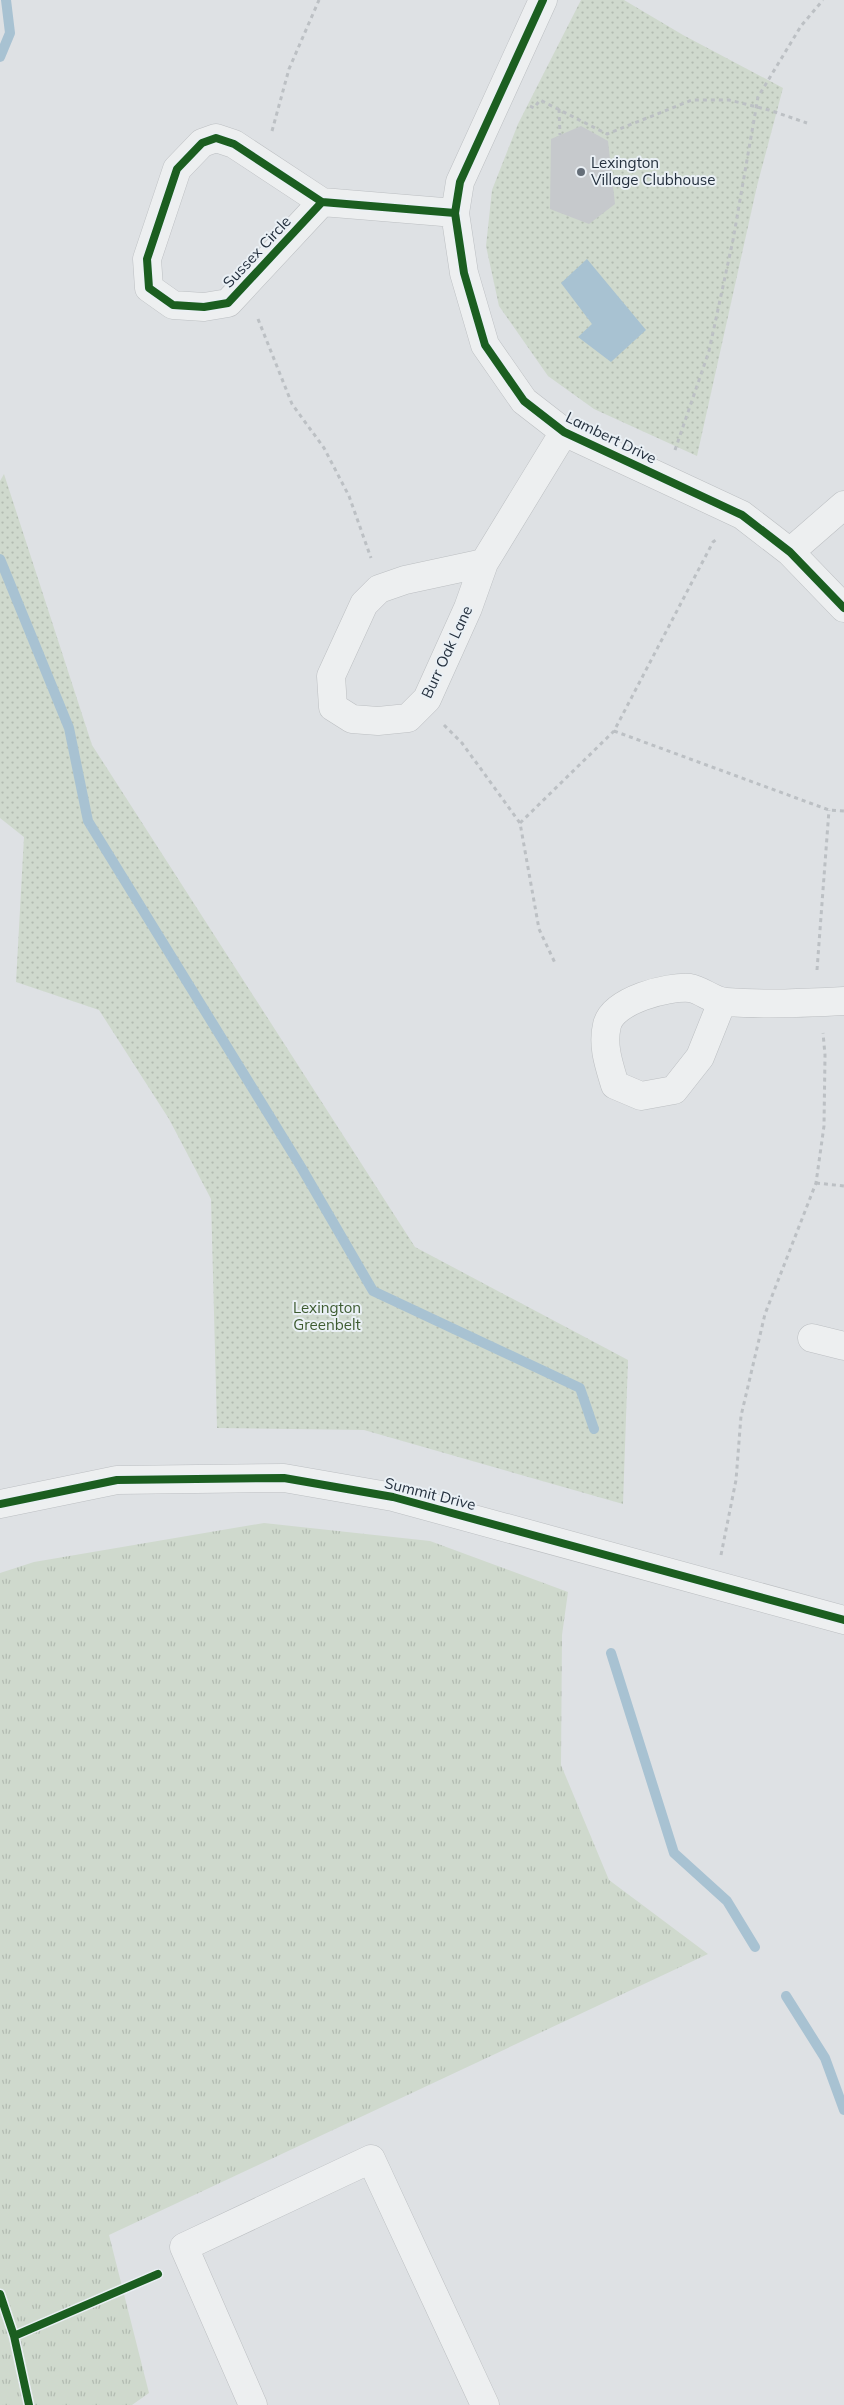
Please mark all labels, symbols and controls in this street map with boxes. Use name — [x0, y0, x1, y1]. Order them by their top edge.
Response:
place label: Lexington Village Clubhouse — [591, 153, 715, 189]
marker: Lexington Village Clubhouse — [575, 166, 587, 178]
street label: Sussex Circle — [219, 212, 295, 292]
street label: Lambert Drive — [563, 407, 660, 468]
street label: Burr Oak Lane — [417, 602, 476, 701]
park label: Lexington Greenbelt — [293, 1298, 361, 1334]
street label: Summit Drive — [383, 1473, 478, 1514]

